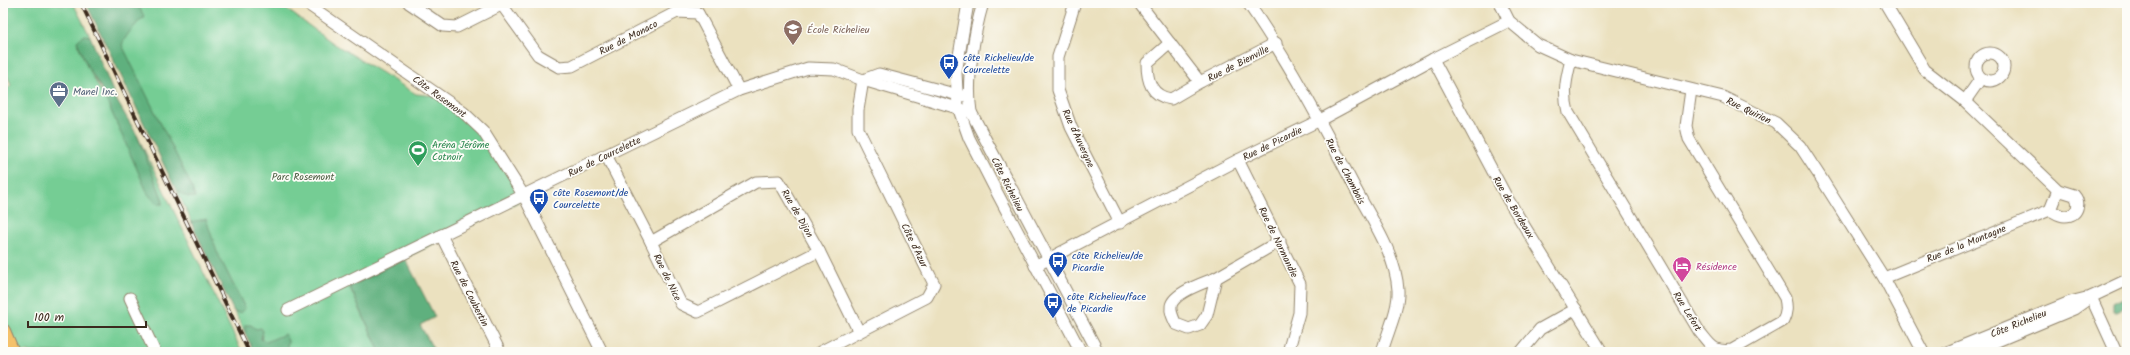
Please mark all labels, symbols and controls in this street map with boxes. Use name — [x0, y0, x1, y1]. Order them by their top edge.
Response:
street label: Rue de Monaco — [596, 16, 661, 60]
school or university icon: École Richelieu — [782, 18, 804, 46]
place label: École Richelieu — [807, 22, 870, 38]
street label: Rue de Bienville — [1205, 41, 1272, 86]
place label: côte Richelieu/de Courcelette — [963, 50, 1035, 78]
bus stop icon: côte Richelieu/de Courcelette — [938, 52, 960, 80]
street label: Côte Rosemont — [409, 72, 470, 122]
office icon: Manel Inc. — [48, 80, 70, 108]
place label: Manel Inc. — [73, 84, 117, 100]
street label: Rue Quirion — [1723, 93, 1774, 129]
street label: Rue d'Auvergne — [1058, 106, 1099, 171]
street label: Rue de Picardie — [1240, 122, 1306, 165]
street label: Rue de Courcelette — [565, 132, 644, 182]
street label: Rue de Chambois — [1321, 135, 1370, 208]
place label: Aréna Jérôme Cotnoir — [432, 137, 490, 165]
sports icon: Aréna Jérôme Cotnoir — [407, 139, 429, 167]
street label: Côte Richelieu — [986, 154, 1028, 215]
park label: Parc Rosemont — [272, 169, 334, 185]
street label: Rue de Bordeaux — [1488, 173, 1538, 242]
place label: côte Rosemont/de Courcelette — [553, 185, 629, 213]
street label: Rue de Dijon — [777, 186, 818, 241]
bus stop icon: côte Rosemont/de Courcelette — [528, 187, 550, 215]
street label: Rue de Normandie — [1254, 204, 1302, 281]
street label: Côte d'Azur — [896, 220, 932, 271]
street label: Rue de la Montagne — [1924, 220, 2009, 267]
place label: côte Richelieu/de Picardie — [1072, 248, 1144, 276]
bus stop icon: côte Richelieu/de Picardie — [1047, 250, 1069, 278]
street label: Rue de Nice — [649, 251, 686, 304]
hotel icon: Résidence — [1671, 255, 1693, 283]
street label: Rue de Coubertin — [445, 257, 493, 329]
place label: Résidence — [1696, 259, 1737, 275]
street label: Rue Lefort — [1669, 288, 1706, 335]
place label: côte Richelieu/face de Picardie — [1067, 289, 1146, 317]
bus stop icon: côte Richelieu/face de Picardie — [1042, 291, 1064, 319]
scale bar — [28, 303, 146, 329]
street label: Côte Richelieu — [1988, 305, 2049, 343]
text: 100 m — [34, 308, 65, 327]

